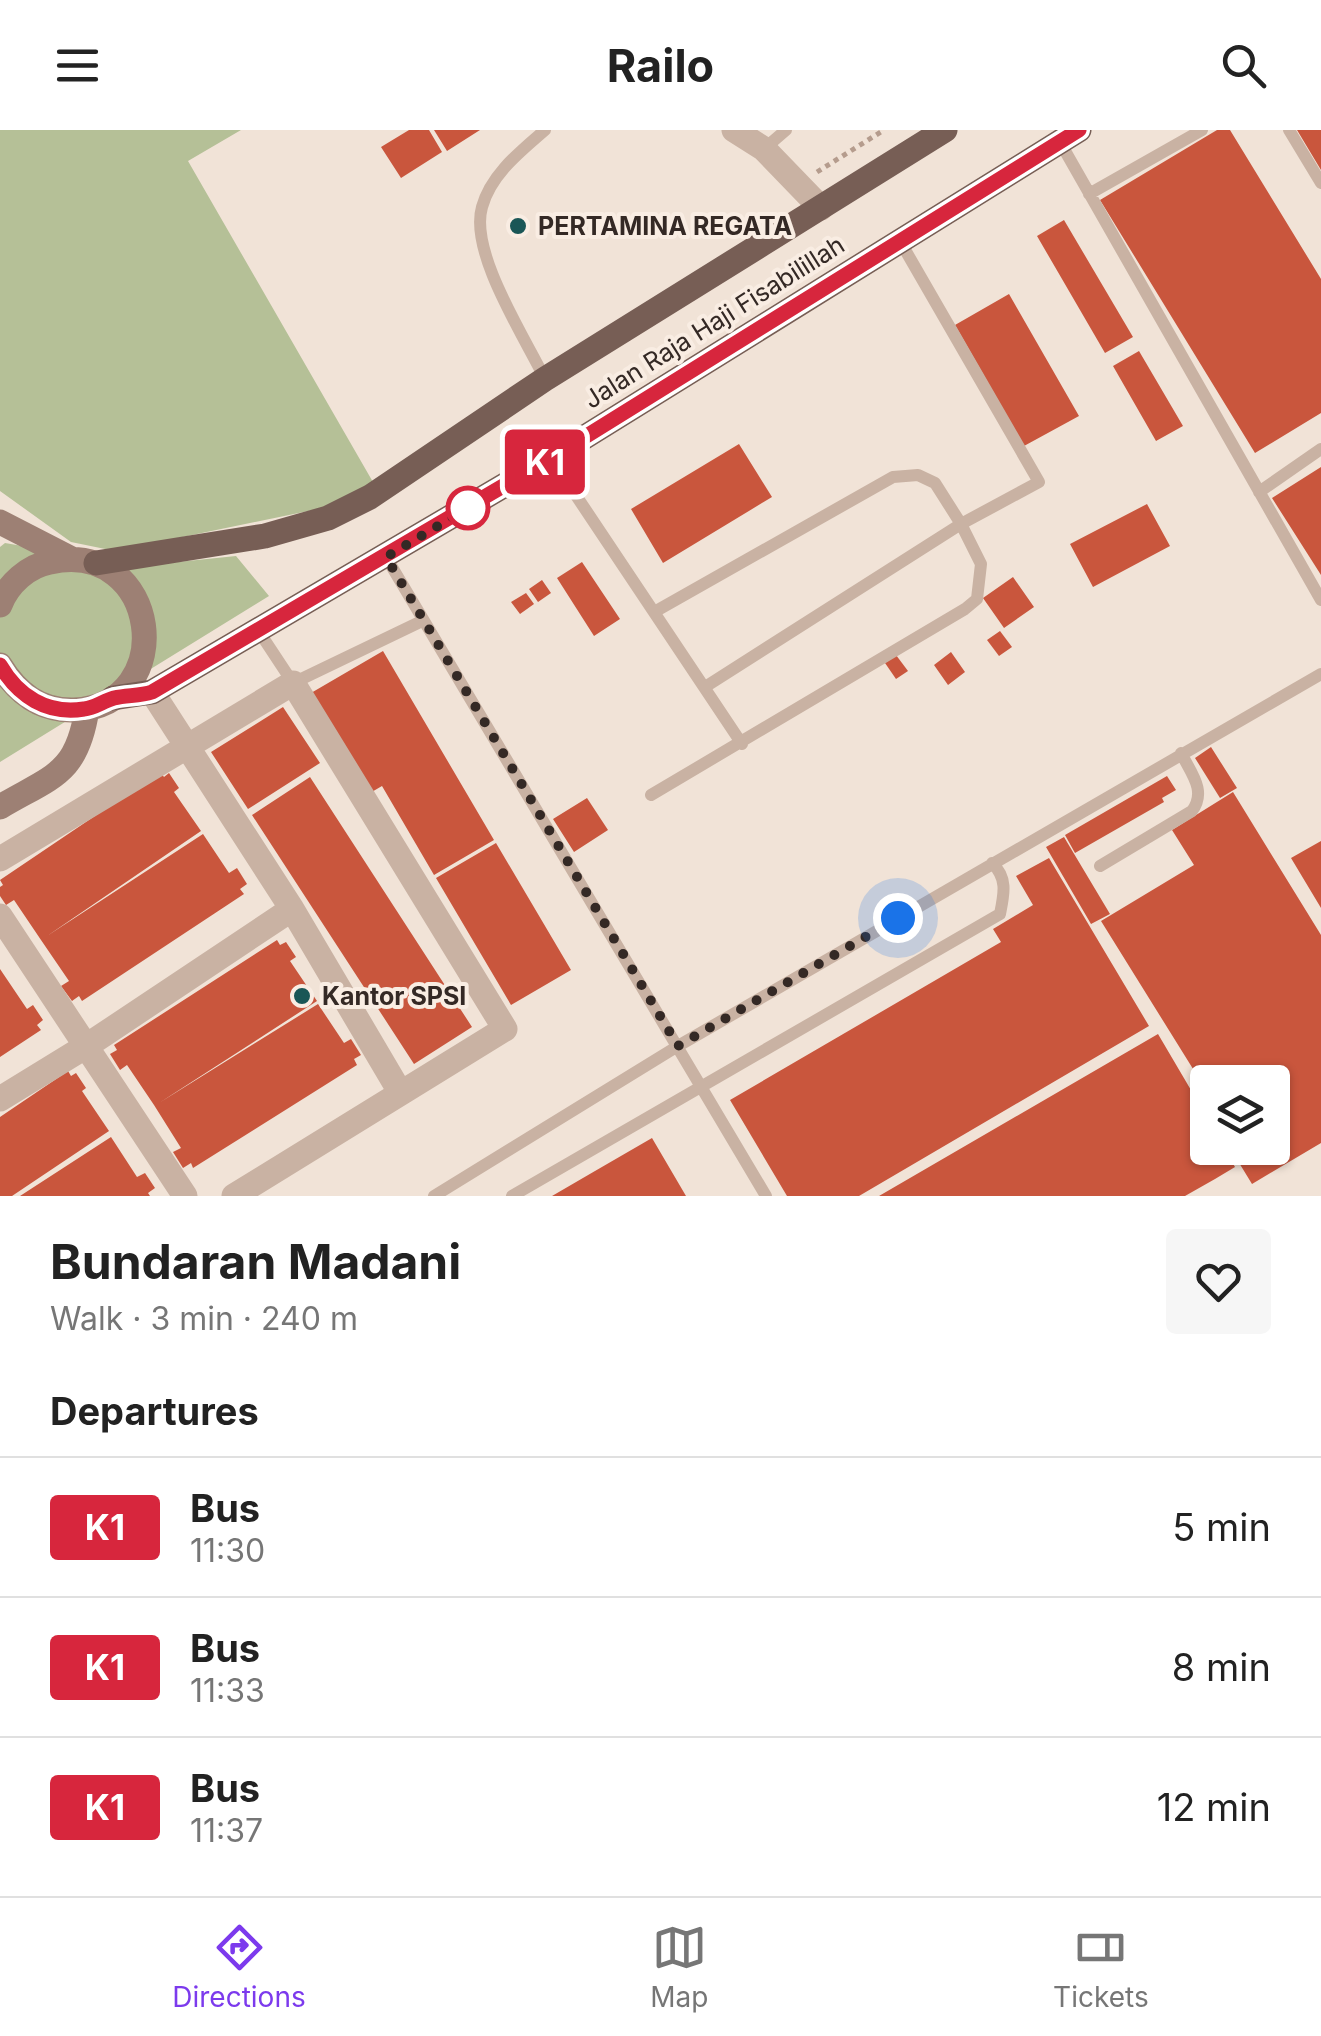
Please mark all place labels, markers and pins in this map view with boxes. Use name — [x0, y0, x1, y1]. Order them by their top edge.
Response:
place label: PERTAMINA REGATA — [538, 211, 792, 241]
marker: PERTAMINA REGATA — [507, 215, 529, 237]
unlabelled marker — [447, 487, 489, 529]
place label: Kantor SPSI — [322, 981, 466, 1011]
marker: Kantor SPSI — [291, 985, 313, 1007]

